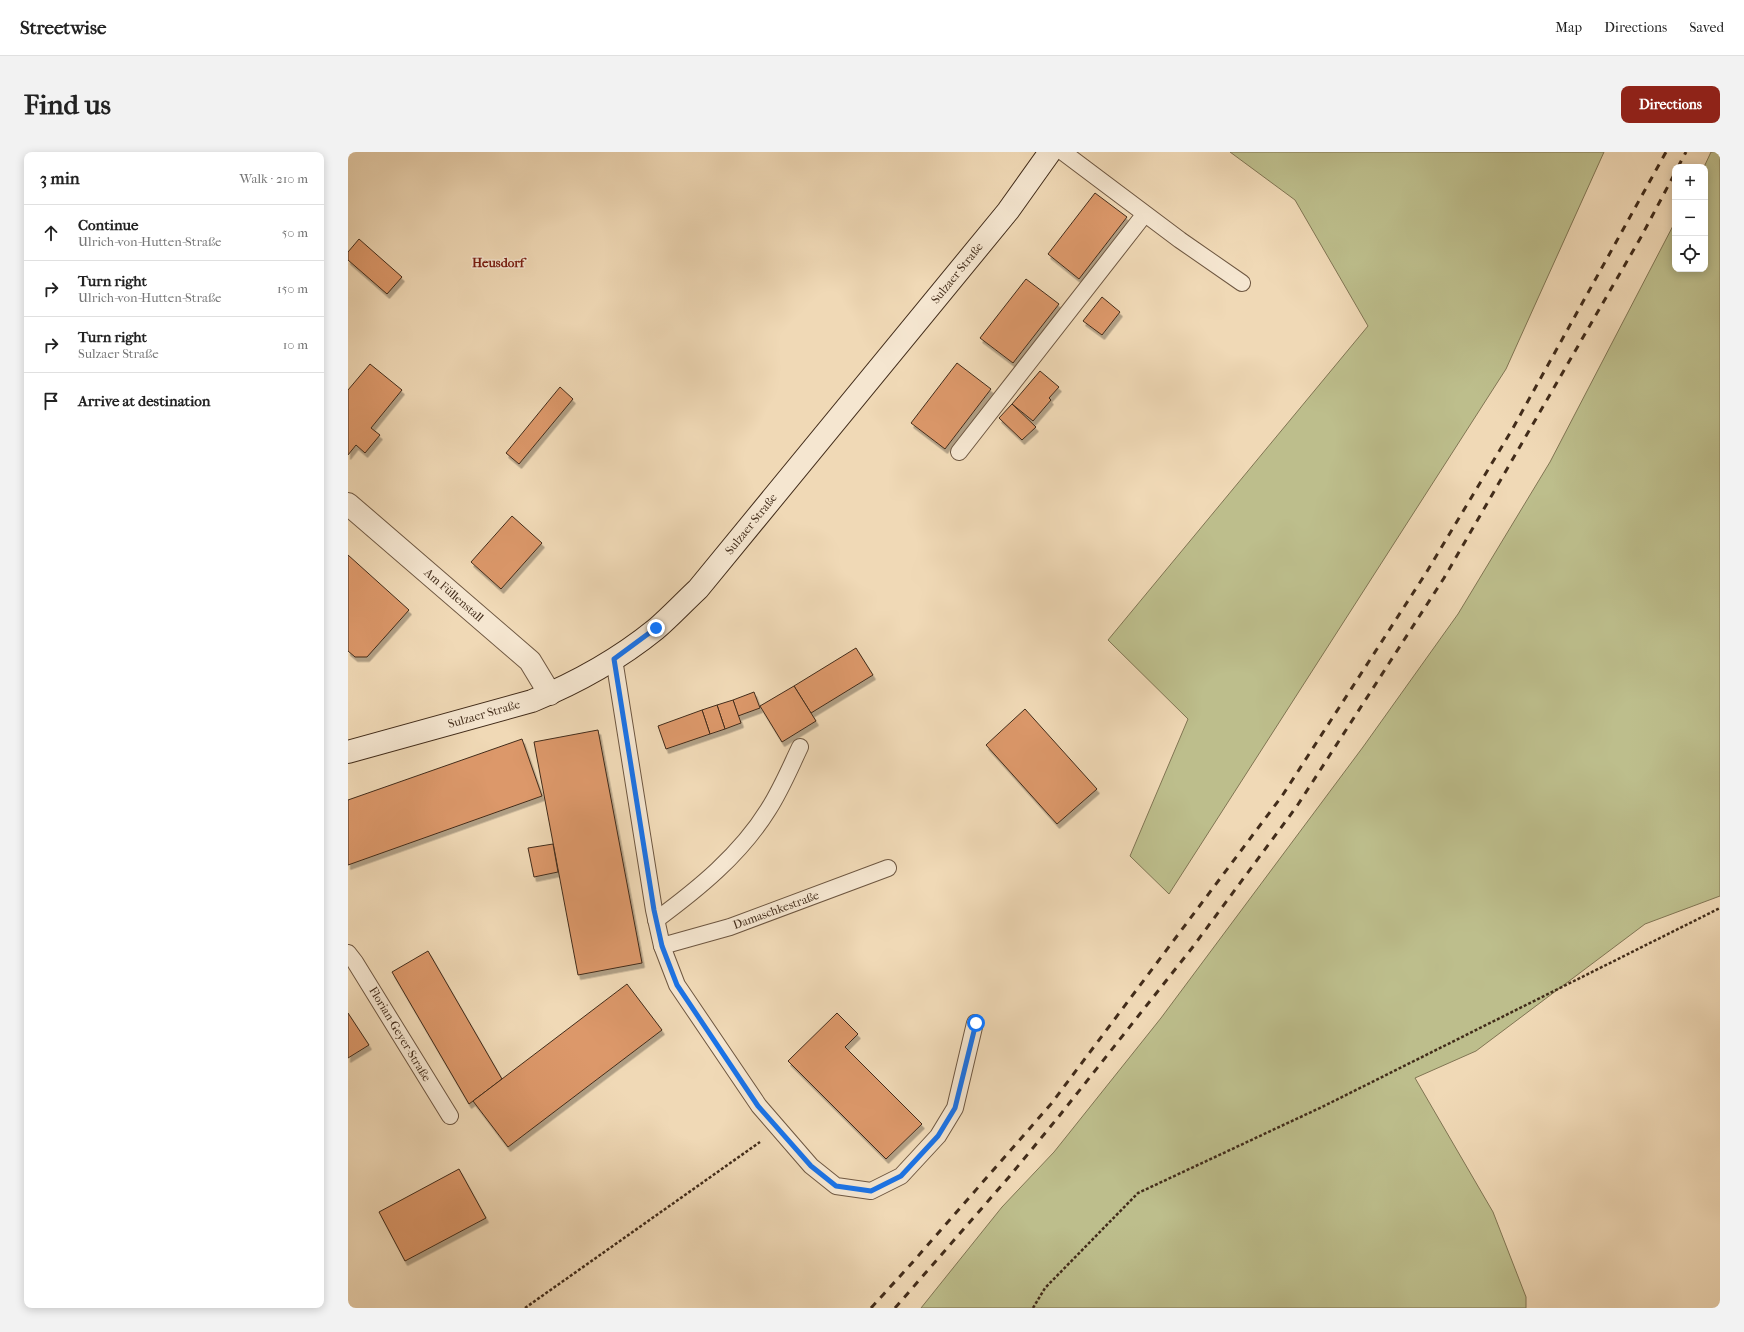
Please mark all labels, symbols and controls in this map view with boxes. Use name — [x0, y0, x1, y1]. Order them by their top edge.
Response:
text: Streetwise — [20, 17, 106, 39]
text: Map — [1555, 19, 1582, 36]
text: Directions — [1604, 19, 1667, 36]
text: Saved — [1689, 19, 1724, 36]
button: Directions — [1621, 86, 1720, 123]
text: Find us — [24, 88, 111, 121]
map controls — [1672, 164, 1708, 272]
button: + — [1672, 164, 1708, 200]
text: 3 min — [40, 168, 80, 188]
text: Walk · 210 m — [240, 171, 308, 186]
button: − — [1672, 200, 1708, 236]
text: Continue — [78, 216, 138, 234]
icon: ahead — [40, 222, 62, 244]
text: 50 m — [282, 225, 308, 240]
text: Ulrich-von-Hutten-Straße — [78, 234, 222, 249]
button: locate — [1672, 236, 1708, 272]
street label: Sulzaer Straße — [928, 240, 986, 306]
district label: Heusdorf — [472, 255, 527, 270]
text: Turn right — [78, 272, 147, 290]
icon: right — [40, 278, 62, 300]
text: 150 m — [277, 281, 308, 296]
text: Ulrich-von-Hutten-Straße — [78, 290, 222, 305]
text: Turn right — [78, 328, 147, 346]
icon: right — [40, 334, 62, 356]
text: 10 m — [283, 337, 308, 352]
text: Sulzaer Straße — [78, 346, 159, 361]
icon: arrive — [40, 390, 62, 412]
text: Arrive at destination — [78, 392, 210, 410]
street label: Sulzaer Straße — [722, 491, 780, 557]
street label: Am Füllenstall — [421, 565, 487, 625]
route end — [647, 619, 665, 637]
street label: Sulzaer Straße — [446, 697, 522, 731]
street label: Damaschkestraße — [731, 888, 821, 932]
street label: Florian-Geyer-Straße — [366, 984, 434, 1084]
route start — [967, 1014, 985, 1032]

